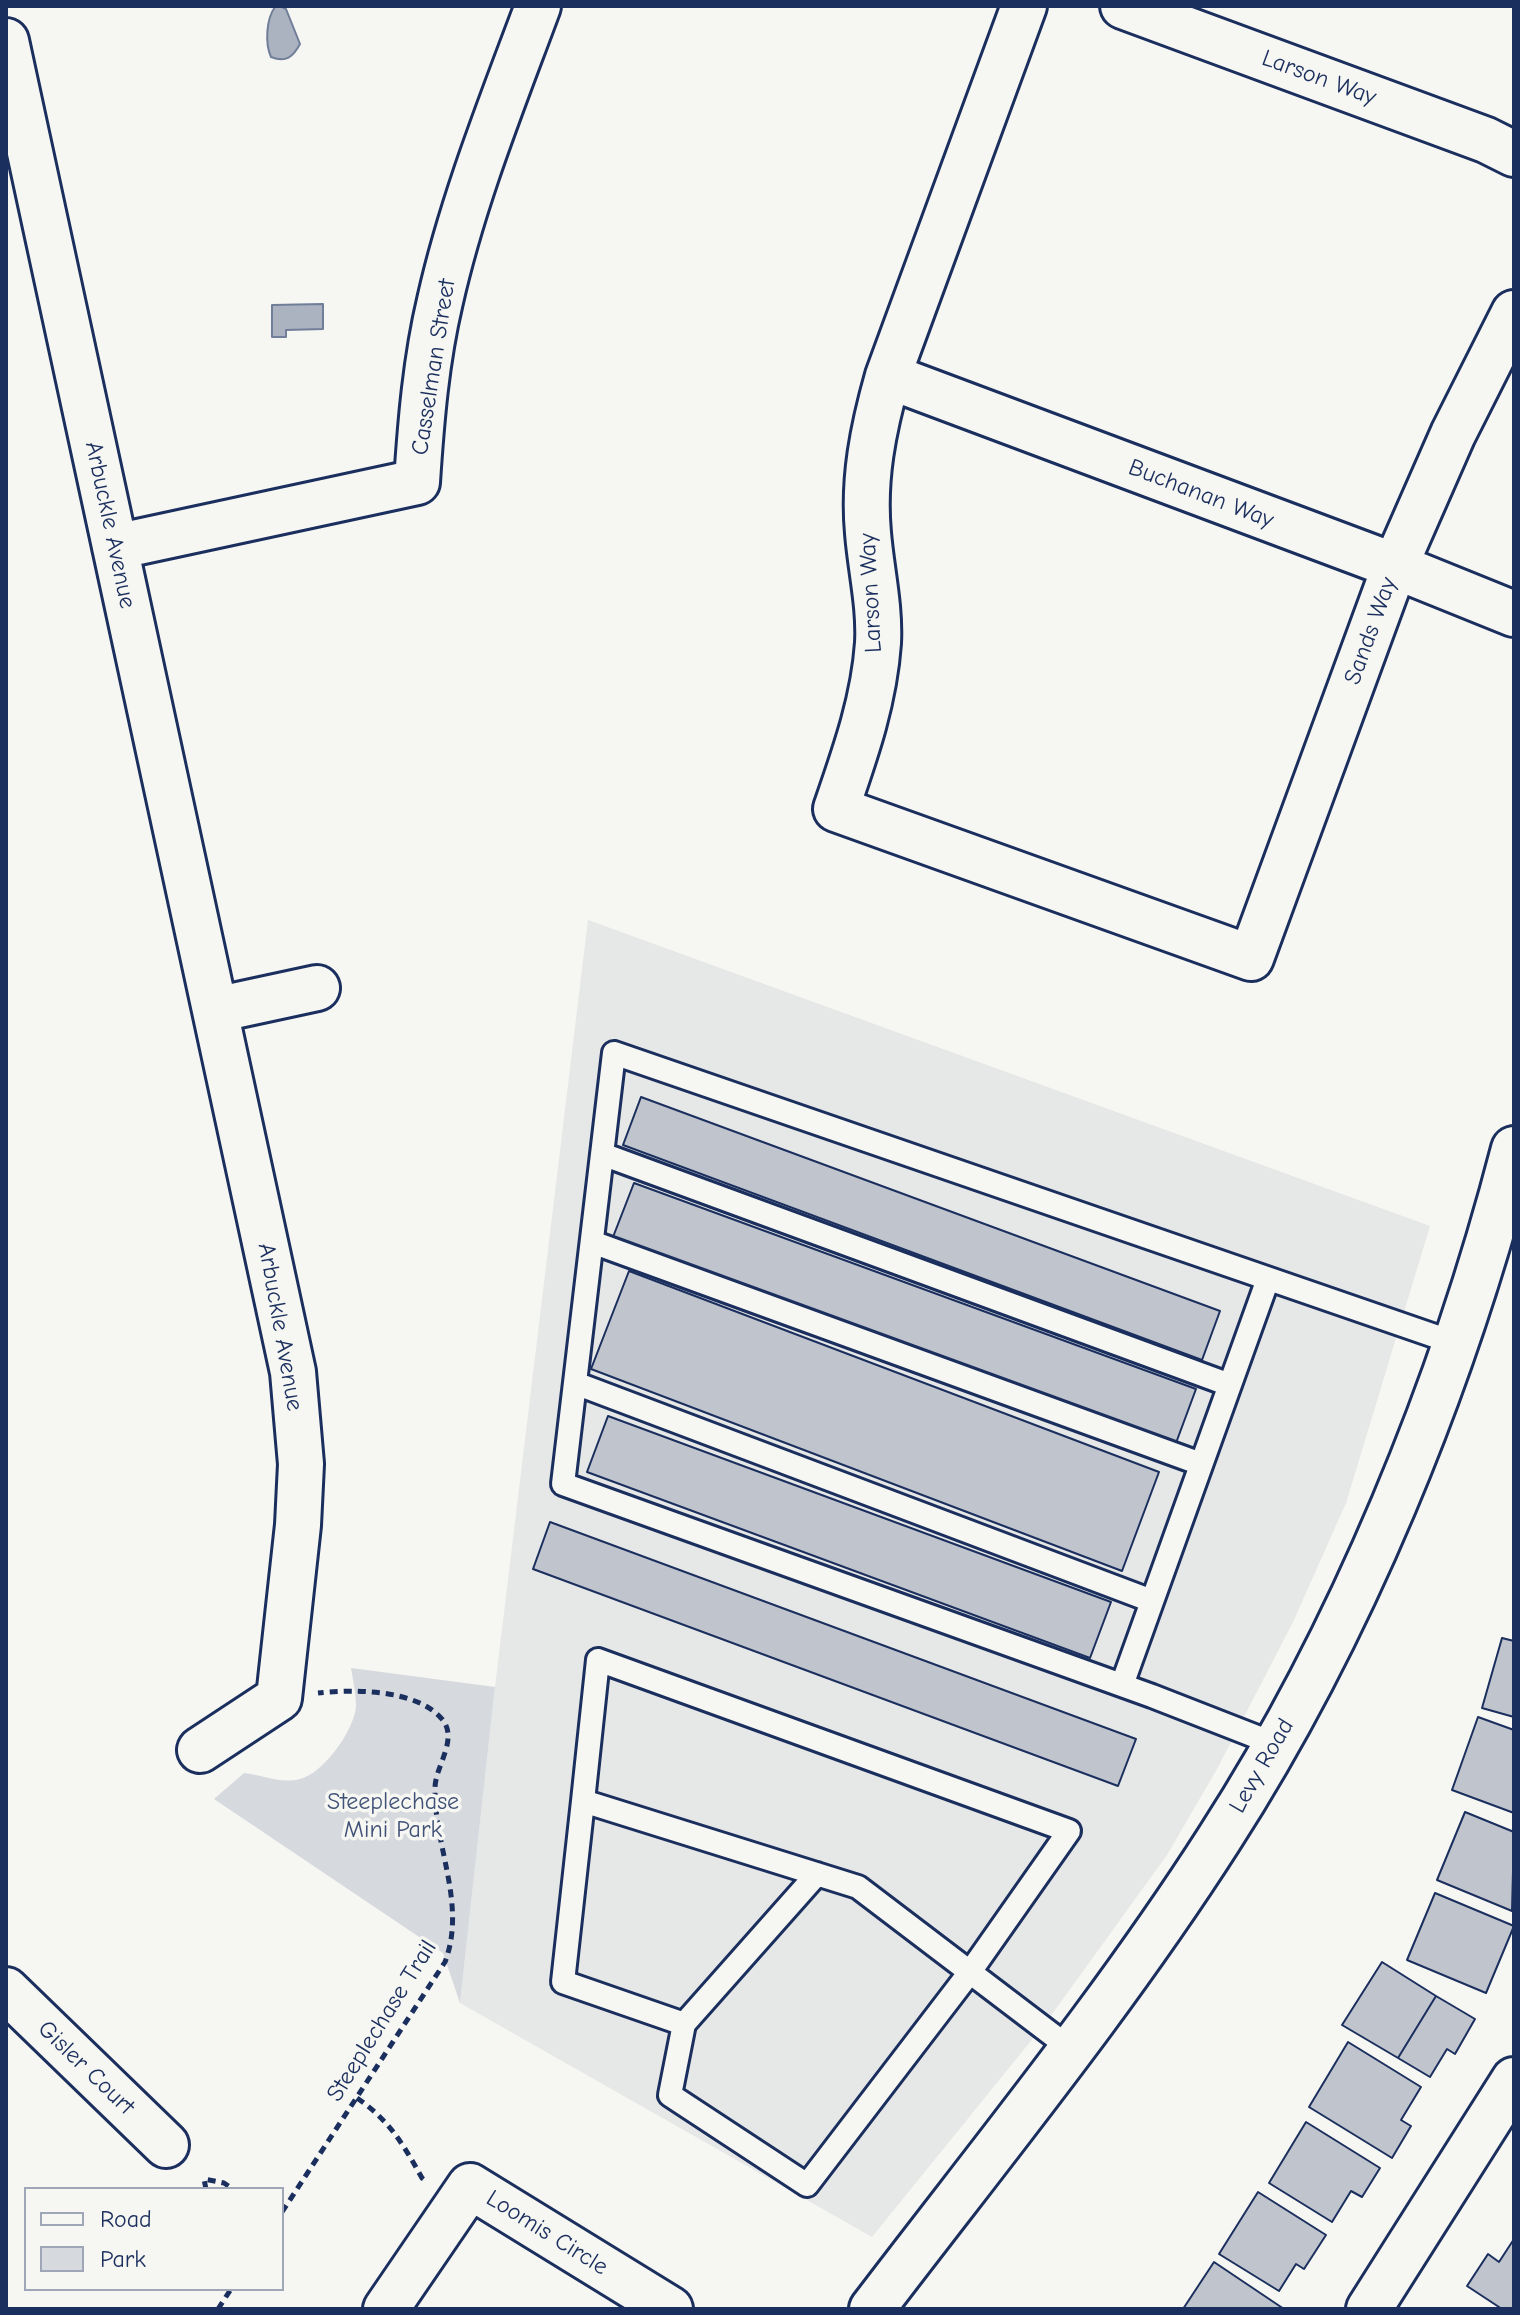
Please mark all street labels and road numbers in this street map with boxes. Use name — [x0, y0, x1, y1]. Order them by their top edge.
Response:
street label: Larson Way — [1258, 44, 1380, 112]
street label: Casselman Street — [406, 277, 462, 457]
street label: Arbuckle Avenue — [78, 439, 142, 611]
street label: Buchanan Way — [1124, 453, 1278, 535]
street label: Larson Way — [853, 532, 889, 654]
street label: Sands Way — [1338, 573, 1404, 689]
street label: Arbuckle Avenue — [251, 1241, 309, 1413]
street label: Levy Road — [1223, 1714, 1301, 1818]
street label: Steeplechase Trail — [321, 1935, 443, 2107]
street label: Gisler Court — [32, 2015, 140, 2121]
street label: Loomis Circle — [481, 2184, 613, 2282]

